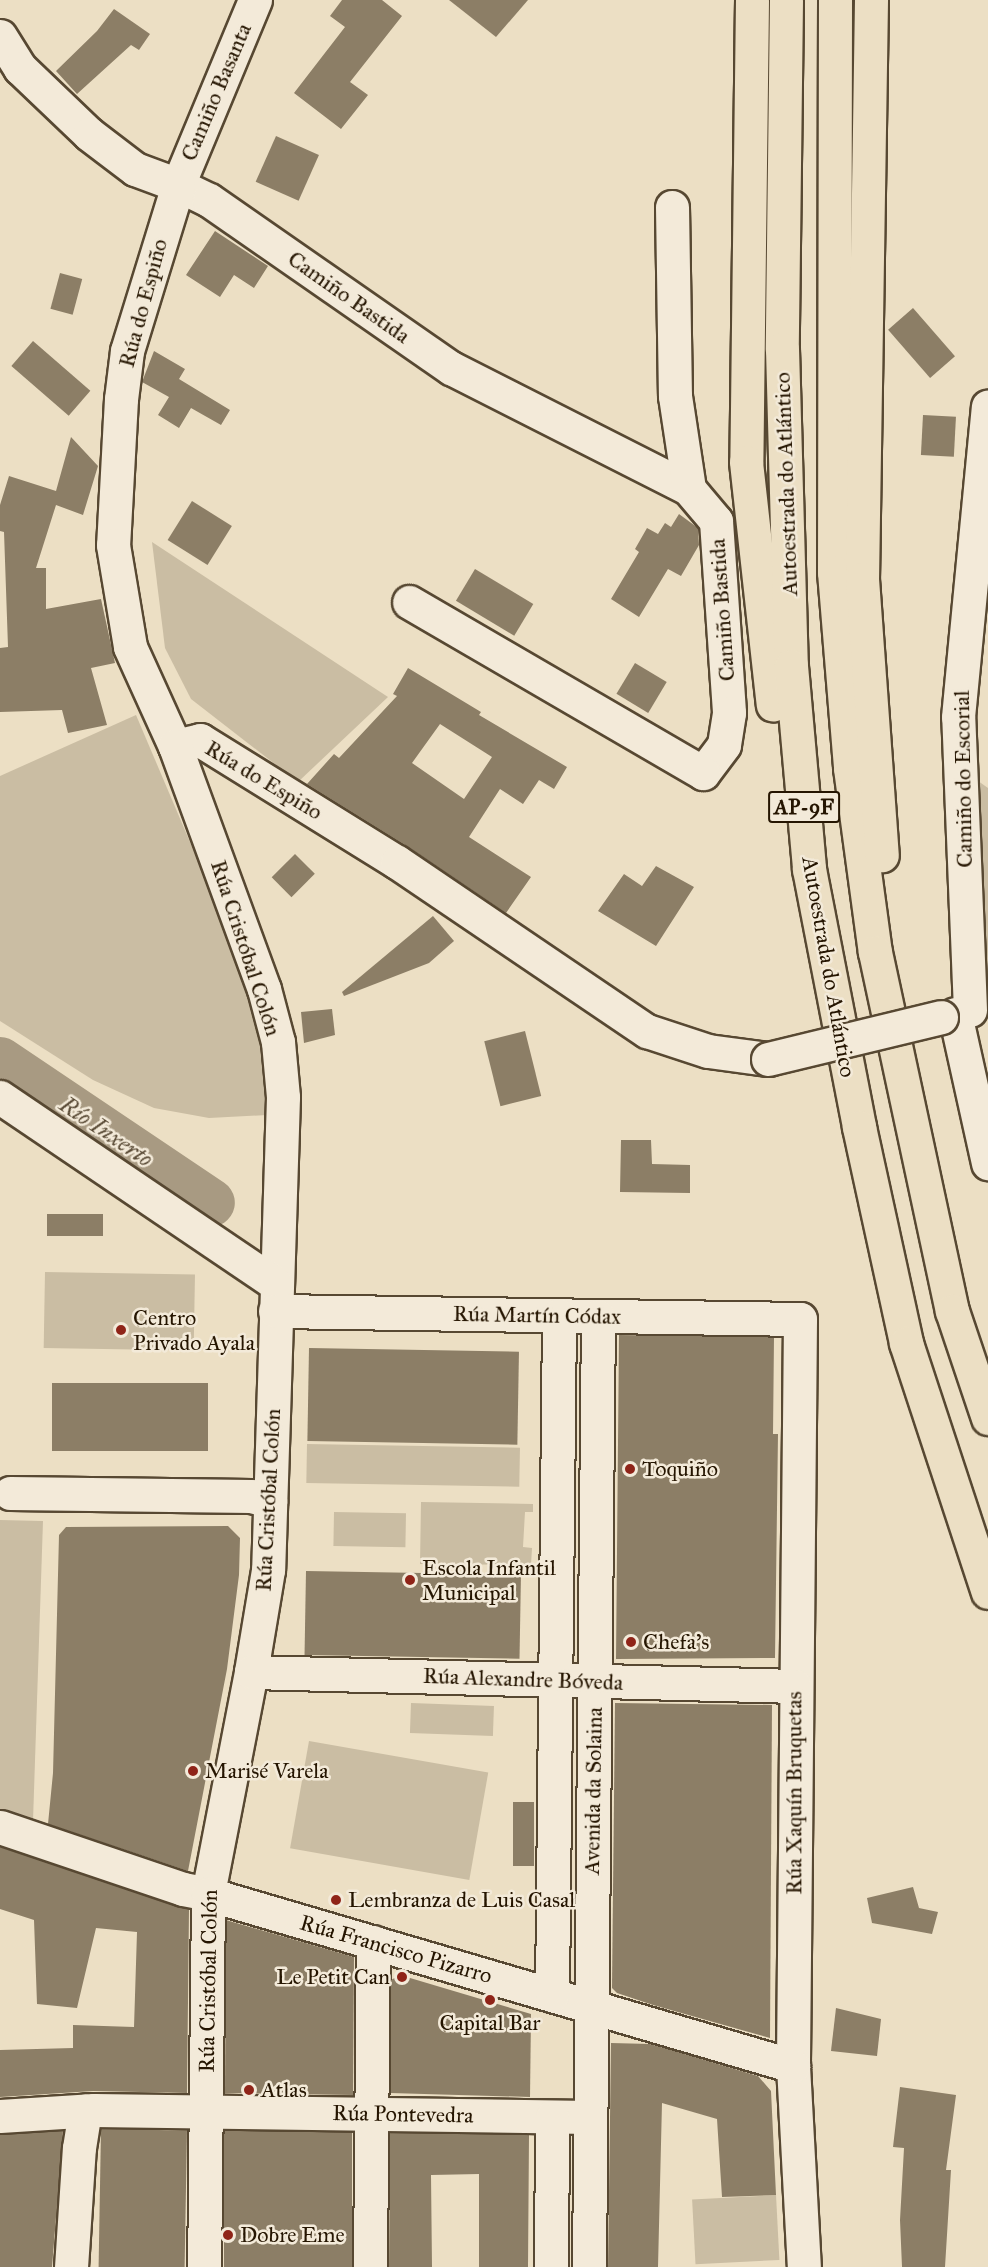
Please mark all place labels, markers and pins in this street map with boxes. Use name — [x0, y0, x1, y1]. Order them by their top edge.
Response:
place label: Centro Privado Ayala — [133, 1304, 255, 1356]
marker: Centro Privado Ayala — [114, 1323, 128, 1337]
place label: Toquiño — [642, 1456, 718, 1482]
marker: Toquiño — [623, 1462, 637, 1476]
place label: Escola Infantil Municipal — [422, 1554, 556, 1606]
marker: Escola Infantil Municipal — [403, 1573, 417, 1587]
place label: Chefa's — [643, 1629, 709, 1655]
marker: Chefa's — [624, 1635, 638, 1649]
place label: Marisé Varela — [205, 1758, 329, 1784]
marker: Marisé Varela — [186, 1764, 200, 1778]
place label: Lembranza de Luis Casal — [348, 1887, 575, 1913]
marker: Lembranza de Luis Casal — [329, 1893, 343, 1907]
place label: Le Petit Can — [276, 1964, 390, 1990]
marker: Le Petit Can — [395, 1970, 409, 1984]
marker: Capital Bar — [483, 1993, 497, 2007]
place label: Capital Bar — [439, 2010, 541, 2036]
place label: Atlas — [261, 2077, 307, 2103]
marker: Atlas — [242, 2083, 256, 2097]
place label: Dobre Eme — [240, 2222, 345, 2248]
marker: Dobre Eme — [221, 2228, 235, 2242]

